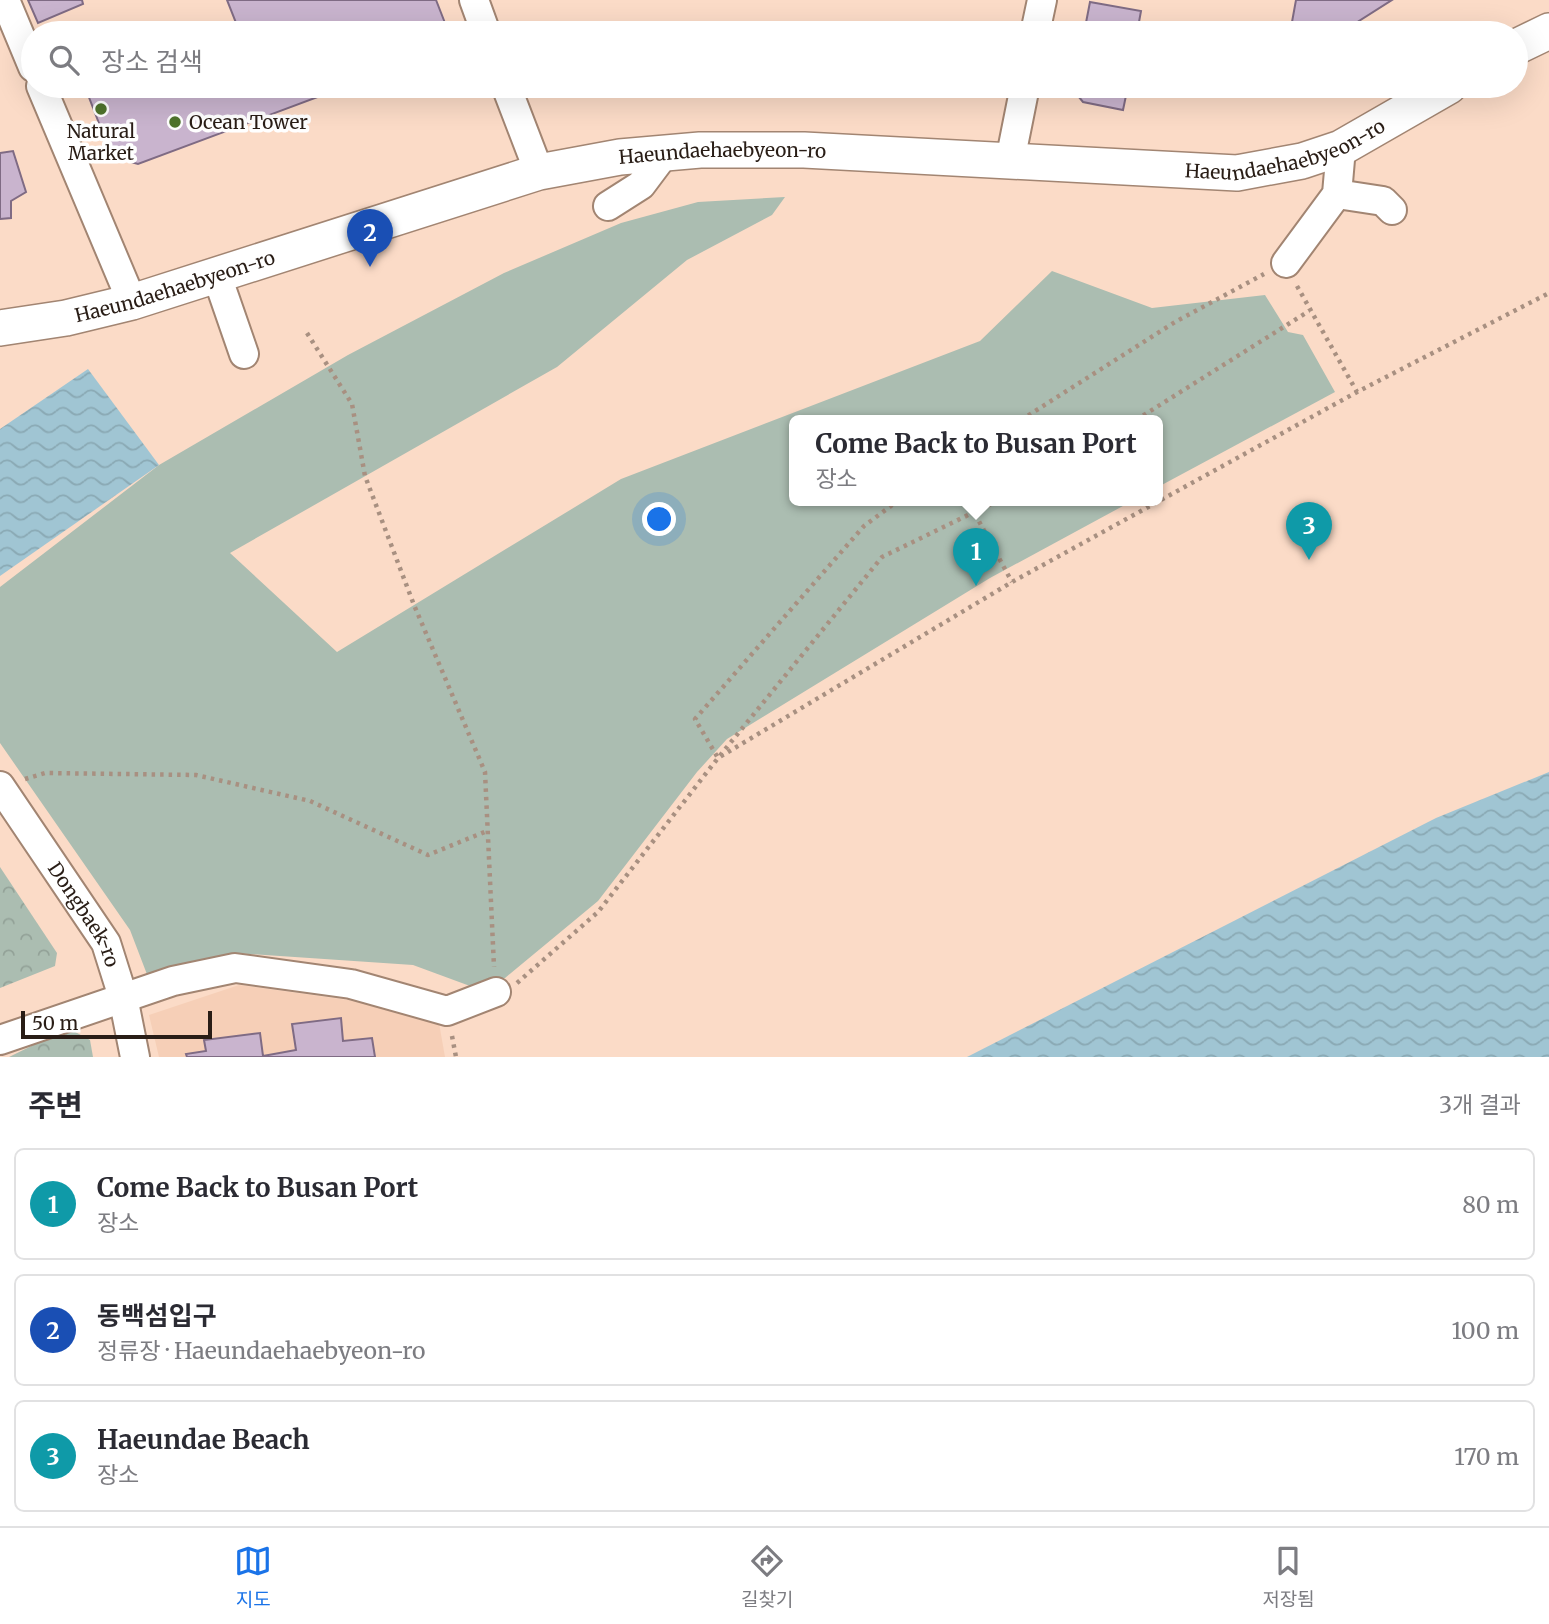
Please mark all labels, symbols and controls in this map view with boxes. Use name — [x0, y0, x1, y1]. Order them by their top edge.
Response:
search box — [21, 21, 1528, 98]
icon: search — [45, 41, 83, 79]
text: 장소 검색 — [101, 45, 203, 78]
marker: Natural Market — [93, 101, 109, 117]
place label: Ocean Tower — [189, 110, 308, 134]
street label: Haeundaehaebyeon-ro — [1184, 113, 1389, 186]
marker: Ocean Tower — [167, 114, 183, 130]
place label: Natural Market — [67, 119, 135, 165]
street label: Haeundaehaebyeon-ro — [618, 138, 827, 169]
pin: 2 — [347, 209, 393, 267]
street label: Haeundaehaebyeon-ro — [72, 245, 278, 327]
popup — [789, 415, 1163, 506]
text: Come Back to Busan Port — [815, 427, 1137, 460]
text: 장소 — [815, 464, 858, 493]
your location — [642, 502, 676, 536]
pin: 3 — [1286, 502, 1332, 560]
pin: 1 — [953, 528, 999, 586]
street label: Dongbaek-ro — [43, 857, 125, 970]
scale bar — [21, 1008, 212, 1040]
text: 50 m — [32, 1011, 78, 1035]
text: 주변 — [28, 1086, 83, 1124]
text: 3개 결과 — [1439, 1090, 1521, 1119]
text: Come Back to Busan Port — [97, 1171, 418, 1204]
text: 1 — [48, 1190, 58, 1219]
text: 80 m — [1462, 1190, 1519, 1219]
text: 장소 — [97, 1208, 139, 1237]
text: 동백섬입구 — [97, 1299, 217, 1332]
text: 2 — [46, 1316, 60, 1345]
text: 100 m — [1451, 1316, 1519, 1345]
text: 정류장 · Haeundaehaebyeon-ro — [97, 1336, 425, 1365]
text: Haeundae Beach — [97, 1423, 310, 1456]
text: 3 — [46, 1442, 60, 1471]
text: 170 m — [1454, 1442, 1519, 1471]
text: 장소 — [97, 1460, 139, 1489]
tab: 지도 — [234, 1542, 272, 1611]
tab: 길찾기 — [741, 1542, 793, 1611]
tab: 저장됨 — [1262, 1542, 1315, 1611]

